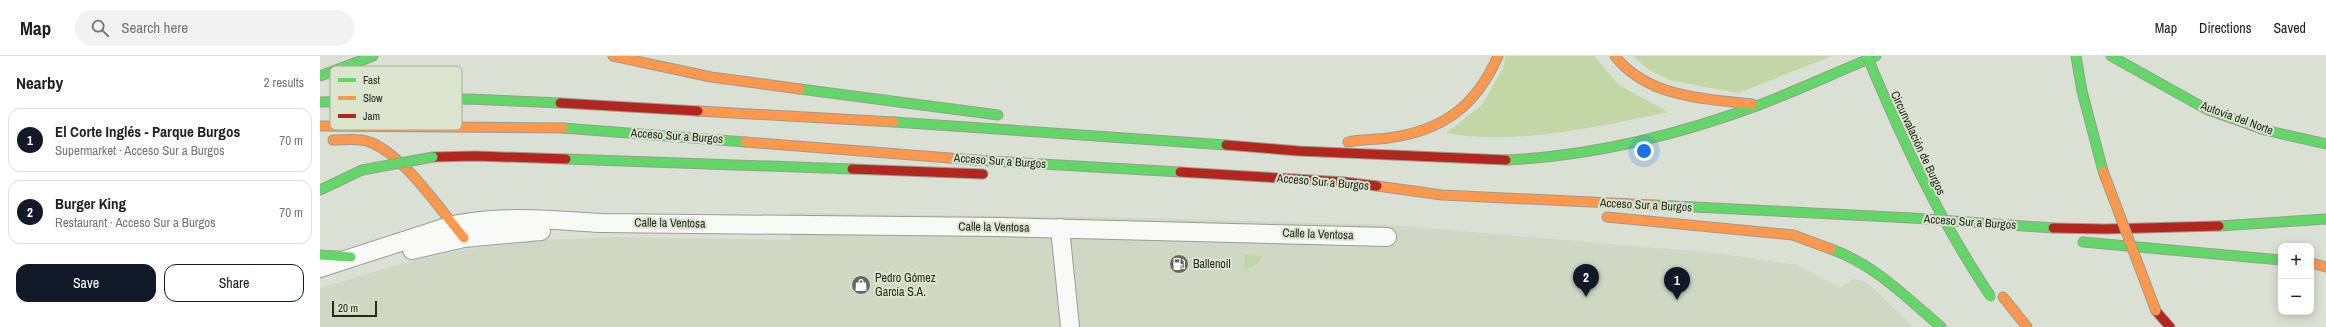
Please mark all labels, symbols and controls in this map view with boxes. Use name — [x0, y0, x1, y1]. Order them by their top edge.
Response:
search box — [75, 10, 355, 46]
text: Map — [20, 15, 51, 41]
icon: search — [89, 17, 111, 39]
text: Search here — [121, 17, 188, 38]
text: Map — [2155, 19, 2177, 37]
text: Directions — [2199, 19, 2251, 37]
text: Saved — [2273, 19, 2306, 37]
legend — [330, 66, 462, 130]
text: Nearby — [16, 71, 63, 94]
text: Fast — [363, 73, 381, 87]
text: 2 results — [264, 74, 304, 91]
street label: Circunvalación de Burgos — [1887, 88, 1949, 198]
text: Slow — [363, 91, 383, 105]
street label: Autovía del Norte — [2198, 97, 2275, 139]
text: Jam — [363, 109, 380, 123]
text: El Corte Inglés - Parque Burgos — [55, 121, 240, 142]
street label: Acceso Sur a Burgos — [629, 125, 724, 147]
text: 1 — [27, 132, 33, 149]
text: 70 m — [279, 132, 303, 149]
your location — [1634, 141, 1654, 161]
text: Supermarket · Acceso Sur a Burgos — [55, 142, 224, 159]
street label: Acceso Sur a Burgos — [952, 150, 1047, 172]
street label: Acceso Sur a Burgos — [1275, 170, 1370, 194]
text: Burger King — [55, 193, 126, 214]
street label: Acceso Sur a Burgos — [1598, 195, 1693, 215]
text: 2 — [27, 204, 33, 221]
text: 70 m — [279, 204, 303, 221]
street label: Acceso Sur a Burgos — [1922, 211, 2017, 233]
text: Restaurant · Acceso Sur a Burgos — [55, 214, 216, 231]
street label: Calle la Ventosa — [634, 214, 706, 232]
street label: Calle la Ventosa — [958, 218, 1030, 236]
street label: Calle la Ventosa — [1282, 225, 1354, 243]
map controls — [2278, 243, 2314, 315]
button: + — [2278, 243, 2314, 279]
fuel station icon: Ballenoil — [1168, 253, 1190, 275]
place label: Ballenoil — [1193, 256, 1231, 272]
button: Save — [16, 264, 156, 302]
button: Share — [164, 264, 304, 302]
pin: 2 — [1573, 264, 1599, 297]
pin: 1 — [1664, 267, 1690, 300]
place label: Pedro Gómez García S.A. — [875, 270, 936, 300]
shop icon: Pedro Gómez García S.A. — [850, 274, 872, 296]
button: − — [2278, 279, 2314, 315]
scale bar — [332, 299, 377, 318]
text: 20 m — [338, 301, 358, 315]

